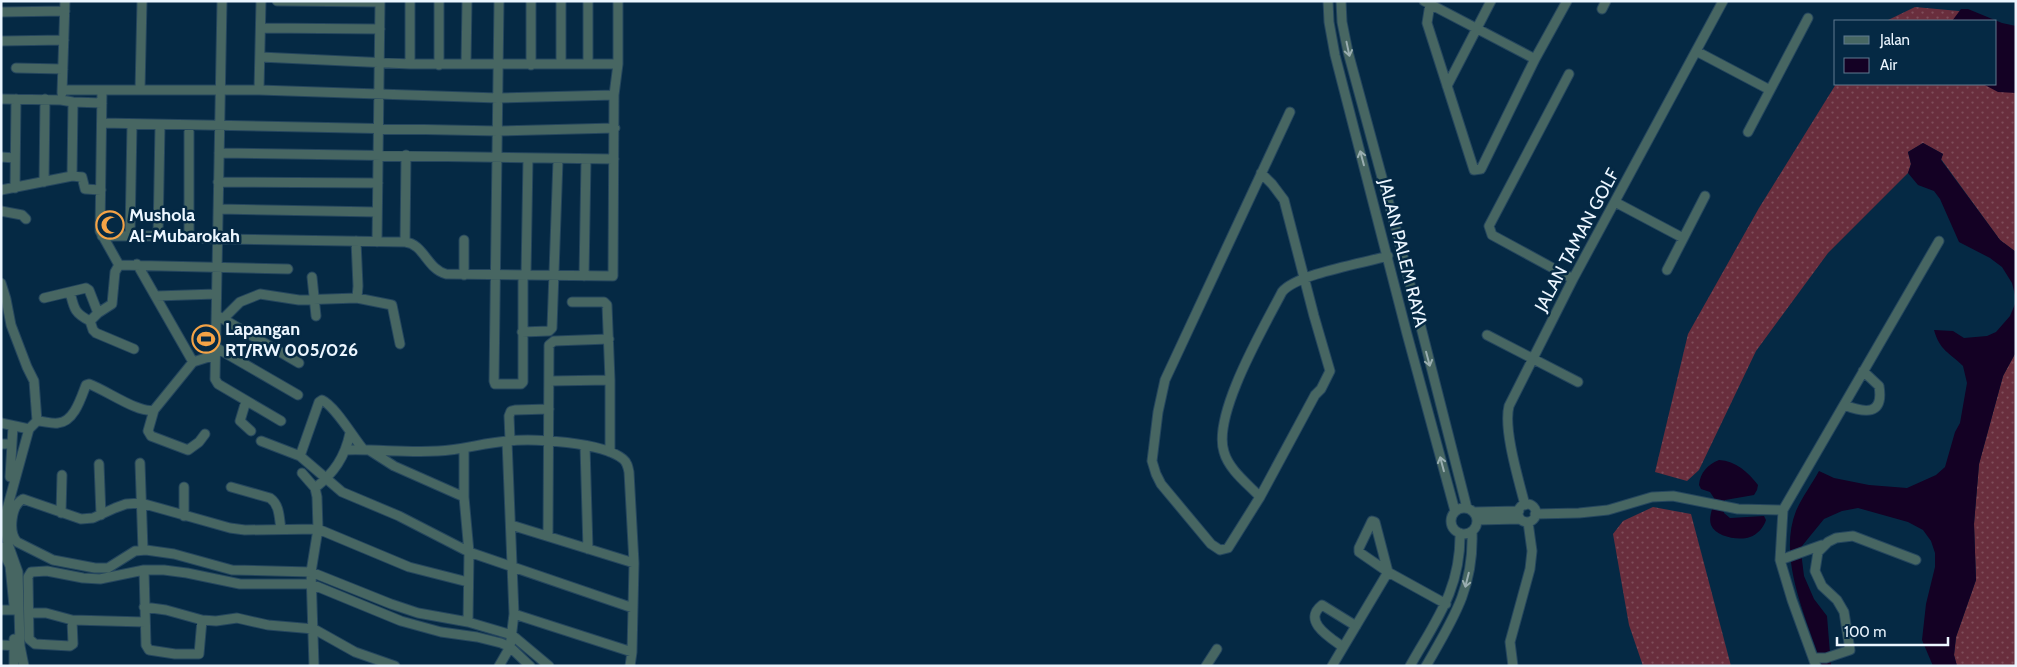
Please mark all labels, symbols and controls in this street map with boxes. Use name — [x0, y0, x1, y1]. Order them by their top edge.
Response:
legend — [1834, 20, 1997, 85]
text: Jalan — [1879, 31, 1910, 49]
one-way arrow — [1343, 41, 1353, 57]
text: Air — [1880, 56, 1897, 74]
one-way arrow — [1357, 150, 1367, 166]
street label: JALAN TAMAN GOLF — [1529, 164, 1624, 316]
street label: JALAN PALEM RAYA — [1374, 176, 1432, 329]
place label: Mushola Al-Mubarokah — [129, 204, 240, 247]
mosque icon: Mushola Al-Mubarokah — [95, 210, 125, 240]
place label: Lapangan RT/RW 005/026 — [225, 318, 358, 361]
sports icon: Lapangan RT/RW 005/026 — [191, 324, 221, 354]
one-way arrow — [1424, 351, 1434, 367]
one-way arrow — [1436, 456, 1446, 472]
one-way arrow — [1462, 571, 1472, 587]
scale bar — [1837, 614, 1948, 646]
text: 100 m — [1844, 623, 1886, 641]

